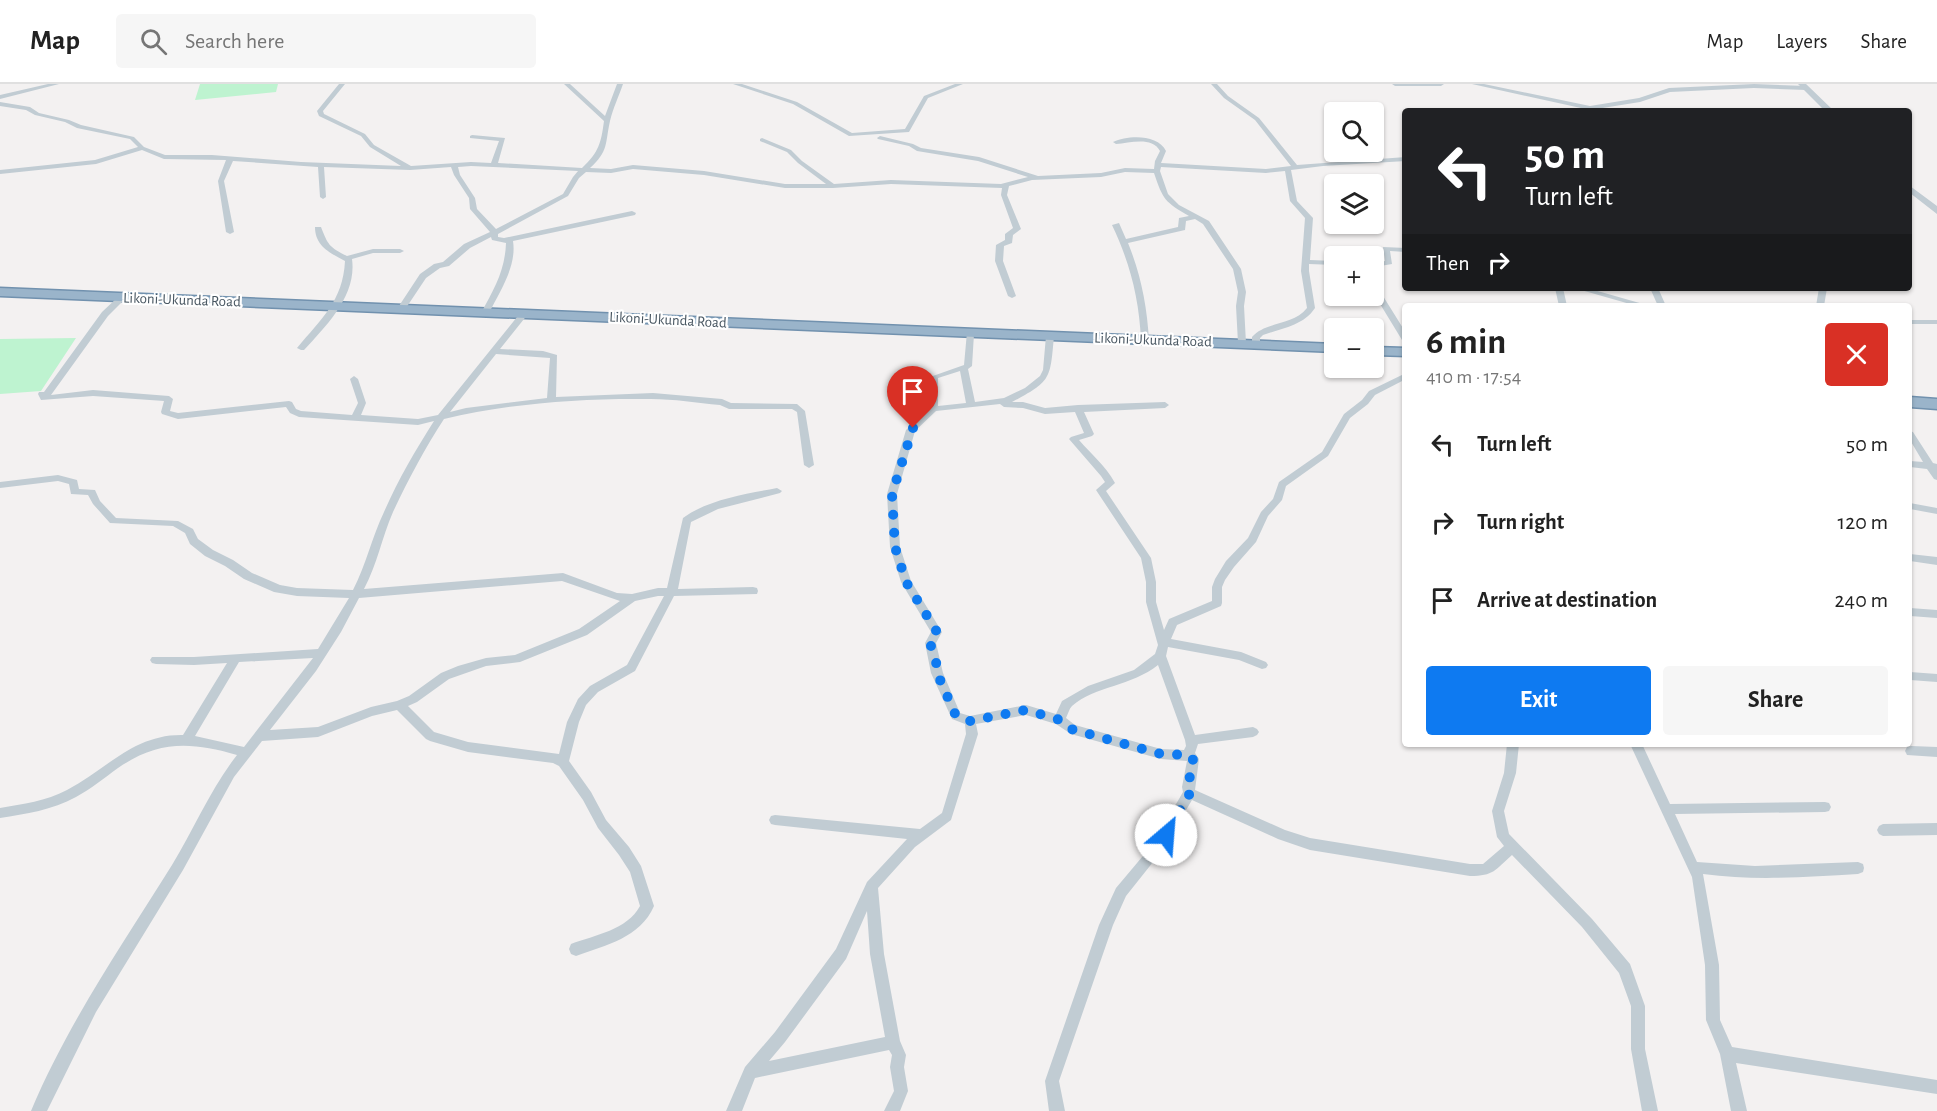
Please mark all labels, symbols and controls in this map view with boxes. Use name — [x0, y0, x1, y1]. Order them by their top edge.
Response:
search box — [116, 14, 536, 68]
icon: search — [137, 25, 170, 58]
text: Map — [30, 27, 80, 55]
text: Search here — [185, 30, 284, 52]
text: Map — [1707, 31, 1743, 52]
text: Layers — [1776, 31, 1827, 52]
text: Share — [1860, 31, 1907, 52]
map controls — [1324, 102, 1384, 378]
button: search — [1324, 102, 1384, 162]
icon: left — [1426, 132, 1504, 210]
text: 50 m — [1525, 134, 1605, 176]
button: layers — [1324, 174, 1384, 234]
text: Turn left — [1525, 183, 1613, 210]
button: + — [1324, 246, 1384, 306]
icon: right — [1482, 246, 1515, 279]
text: Then — [1426, 252, 1470, 274]
street label: Likoni-Ukunda Road — [123, 290, 241, 310]
street label: Likoni-Ukunda Road — [609, 309, 727, 331]
button: − — [1324, 318, 1384, 378]
button: close — [1825, 323, 1888, 386]
text: 6 min — [1426, 324, 1506, 360]
street label: Likoni-Ukunda Road — [1094, 330, 1212, 350]
pin — [887, 366, 938, 428]
text: 410 m · 17:54 — [1426, 367, 1521, 387]
icon: arrive — [896, 375, 929, 408]
icon: left — [1426, 428, 1459, 461]
text: Turn left — [1477, 433, 1551, 455]
text: 50 m — [1846, 433, 1888, 455]
icon: right — [1426, 506, 1459, 539]
text: Turn right — [1477, 511, 1564, 533]
text: 120 m — [1838, 511, 1888, 533]
icon: arrive — [1426, 584, 1459, 617]
text: Arrive at destination — [1477, 589, 1657, 611]
text: 240 m — [1835, 589, 1888, 611]
button: Exit — [1426, 666, 1651, 735]
button: Share — [1663, 666, 1888, 735]
position arrow — [1134, 803, 1198, 867]

